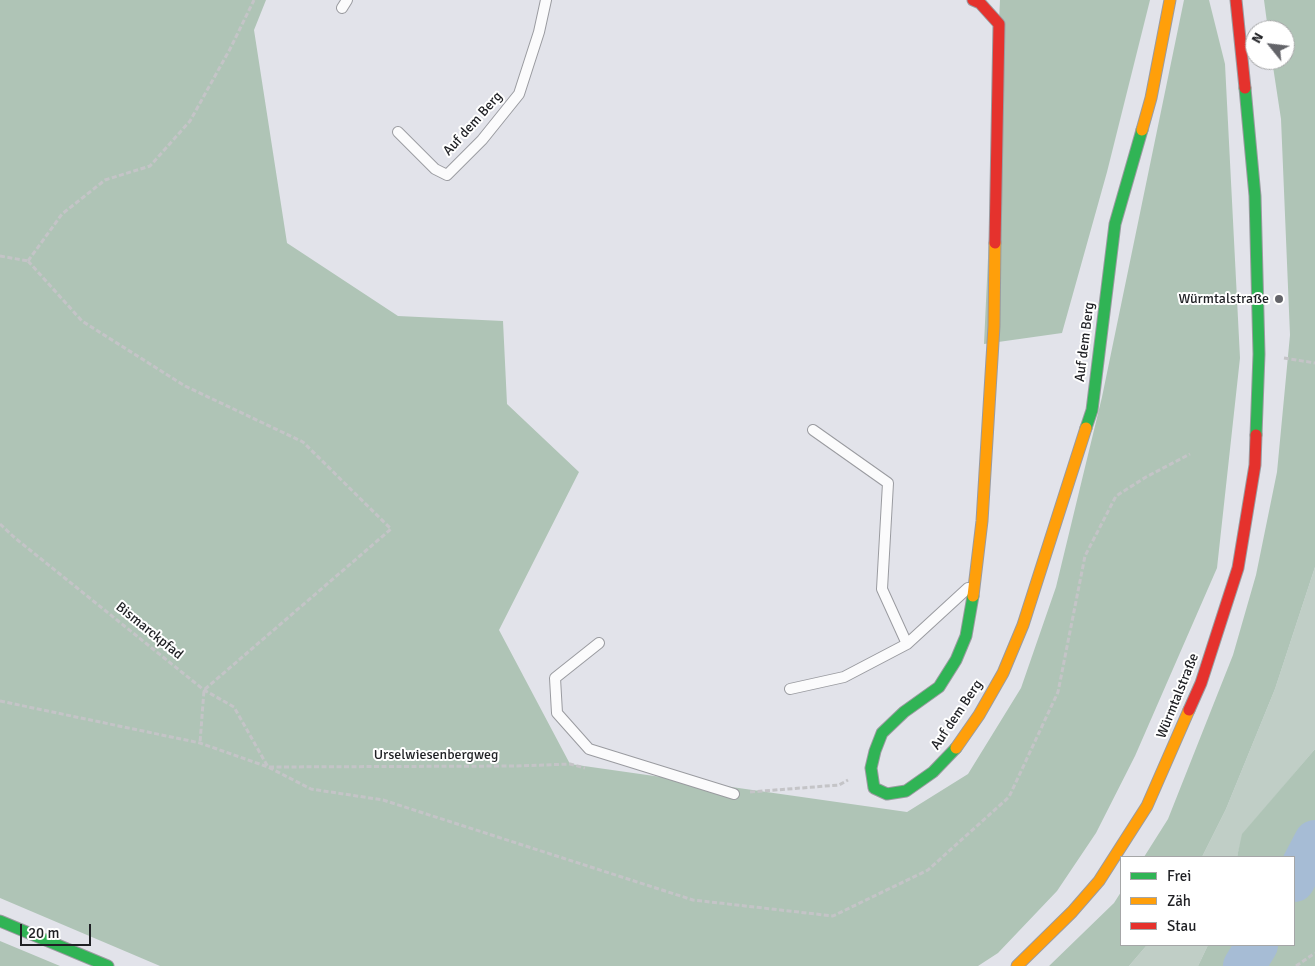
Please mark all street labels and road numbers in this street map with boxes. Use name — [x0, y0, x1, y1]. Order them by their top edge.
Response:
street label: Auf dem Berg — [440, 89, 506, 159]
street label: Auf dem Berg — [1072, 301, 1098, 383]
street label: Bismarckpfad — [112, 599, 186, 663]
street label: Würmtalstraße — [1153, 651, 1203, 741]
street label: Auf dem Berg — [928, 677, 986, 753]
street label: Urselwiesenbergweg — [374, 747, 498, 763]

